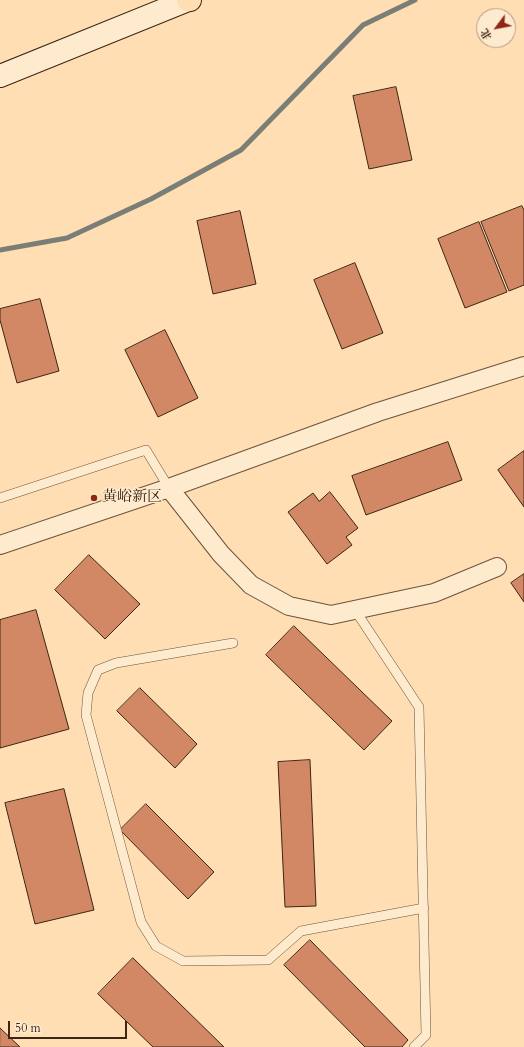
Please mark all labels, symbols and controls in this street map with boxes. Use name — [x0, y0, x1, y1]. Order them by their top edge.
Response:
north arrow — [476, 8, 516, 48]
text: 北 — [477, 25, 496, 43]
place label: 黄峪新区 — [102, 489, 162, 507]
marker: 黄峪新区 — [89, 493, 99, 503]
scale bar — [10, 1013, 129, 1039]
text: 50 m — [15, 1020, 41, 1036]

